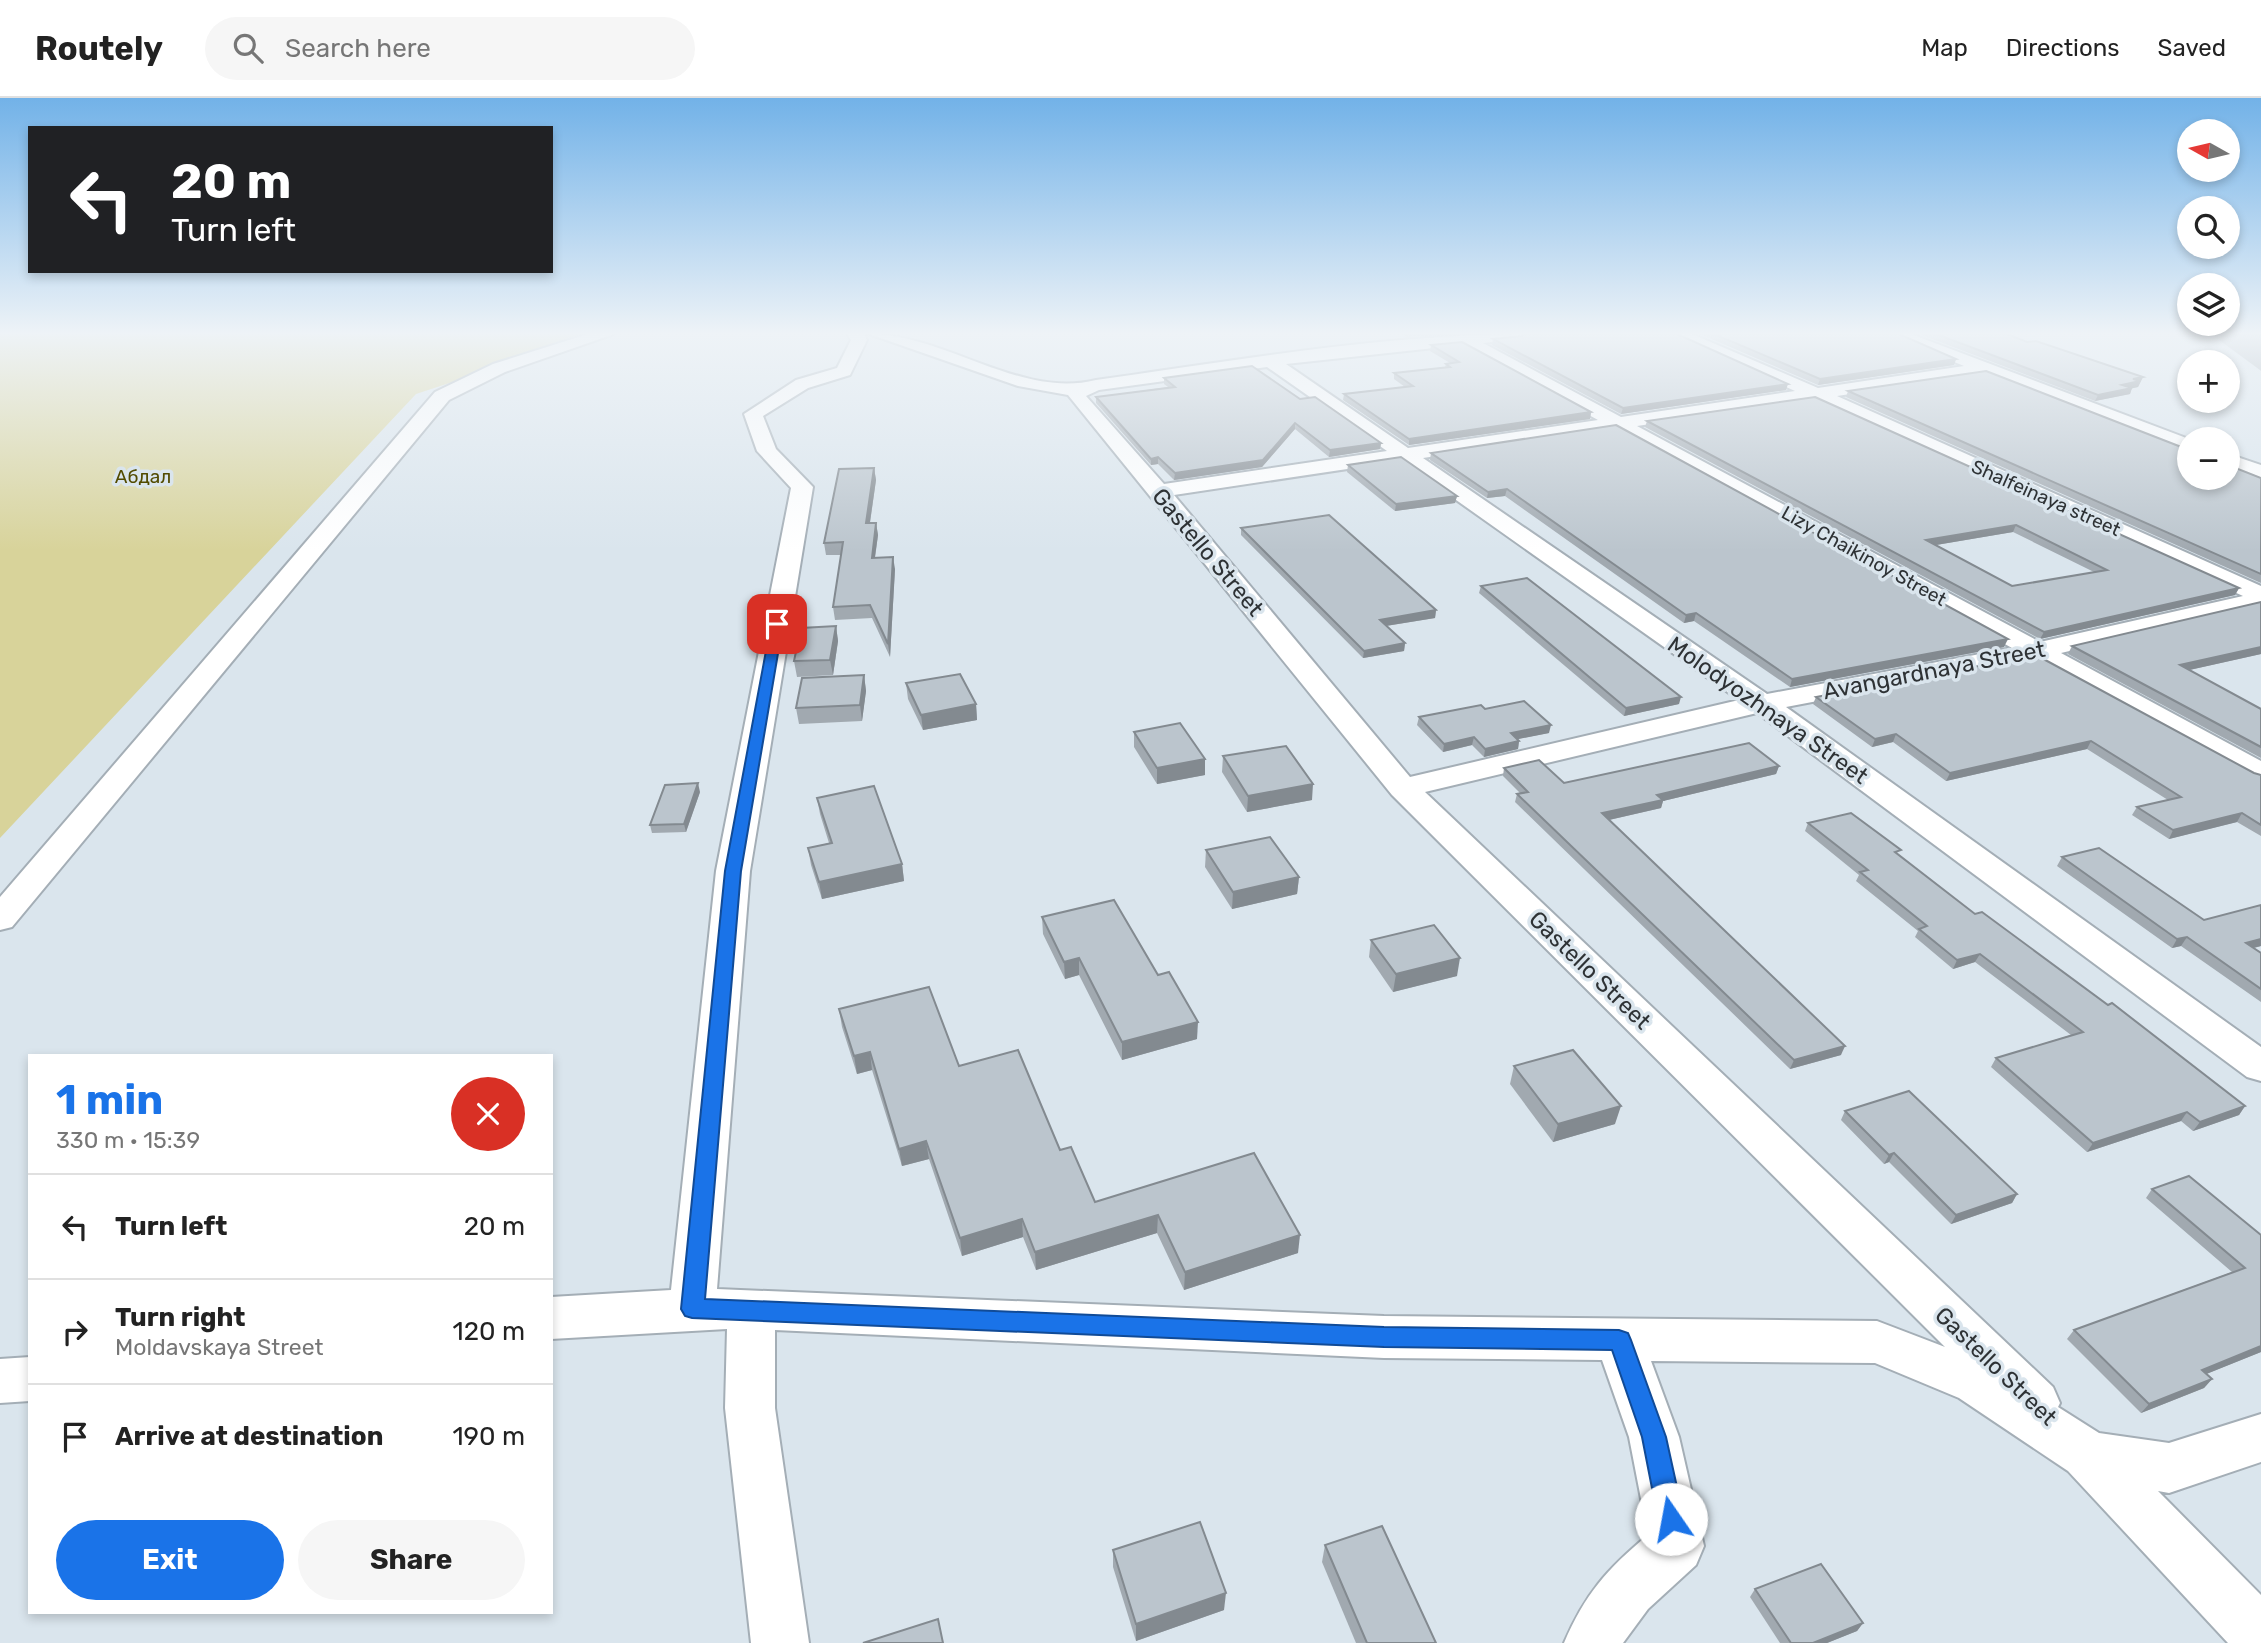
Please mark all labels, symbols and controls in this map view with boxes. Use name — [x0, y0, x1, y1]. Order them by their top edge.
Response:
search box — [205, 17, 695, 80]
text: Routely — [35, 29, 163, 68]
icon: search — [229, 29, 267, 67]
text: Search here — [285, 33, 431, 64]
text: Map — [1921, 34, 1968, 62]
text: Directions — [2006, 34, 2119, 62]
text: Saved — [2157, 34, 2226, 62]
north arrow — [2177, 119, 2240, 182]
map controls — [2177, 119, 2240, 490]
text: 20 m — [171, 152, 292, 210]
icon: left — [56, 154, 147, 245]
button: search — [2177, 196, 2240, 259]
text: Turn left — [171, 211, 296, 249]
button: layers — [2177, 273, 2240, 336]
button: + — [2177, 350, 2240, 413]
button: − — [2177, 427, 2240, 490]
street label: Shalfeinaya street — [1968, 455, 2125, 541]
park label: Абдал — [115, 465, 171, 488]
street label: Gastello Street — [1146, 482, 1270, 622]
street label: Lizy Chaikinoy Street — [1778, 501, 1951, 611]
pin — [747, 594, 807, 654]
icon: arrive — [758, 605, 796, 643]
street label: Molodyozhnaya Street — [1662, 630, 1874, 790]
street label: Avangardnaya Street — [1821, 635, 2047, 705]
street label: Gastello Street — [1523, 905, 1657, 1035]
text: 1 min — [56, 1075, 163, 1125]
button: close — [451, 1077, 525, 1151]
text: 330 m · 15:39 — [56, 1126, 200, 1154]
icon: left — [56, 1208, 94, 1246]
text: Turn left — [115, 1211, 227, 1242]
text: 20 m — [464, 1211, 525, 1242]
street label: Gastello Street — [1929, 1301, 2063, 1431]
text: Turn right — [115, 1302, 245, 1333]
icon: right — [56, 1313, 94, 1351]
text: 120 m — [453, 1316, 525, 1347]
text: Moldavskaya Street — [115, 1333, 323, 1361]
icon: arrive — [56, 1418, 94, 1456]
text: Arrive at destination — [115, 1421, 383, 1452]
text: 190 m — [452, 1421, 525, 1452]
position arrow — [1634, 1482, 1708, 1556]
button: Exit — [56, 1520, 284, 1600]
button: Share — [298, 1520, 525, 1600]

